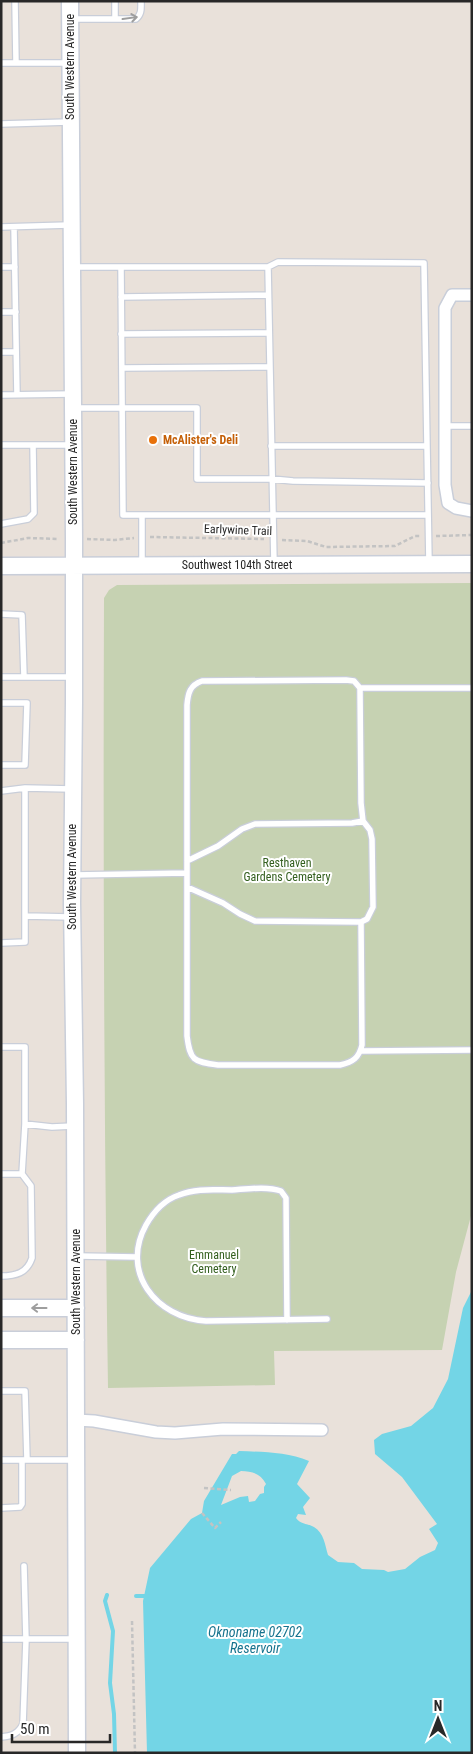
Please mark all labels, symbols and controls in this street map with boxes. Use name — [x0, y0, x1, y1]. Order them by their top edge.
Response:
one-way arrow — [121, 13, 137, 23]
street label: South Western Avenue — [63, 14, 77, 120]
street label: South Western Avenue — [66, 419, 80, 525]
place label: McAlister's Deli — [163, 433, 238, 447]
marker: McAlister's Deli — [147, 434, 159, 446]
street label: Earlywine Trail — [204, 522, 272, 538]
street label: Southwest 104th Street — [182, 558, 293, 572]
street label: South Western Avenue — [65, 824, 79, 930]
park label: Resthaven Gardens Cemetery — [243, 856, 331, 884]
street label: South Western Avenue — [69, 1229, 83, 1335]
park label: Emmanuel Cemetery — [189, 1248, 239, 1276]
one-way arrow — [31, 1303, 47, 1313]
water label: Oknoname 02702 Reservoir — [208, 1624, 302, 1656]
north arrow — [413, 1694, 463, 1744]
text: N — [434, 1698, 442, 1714]
scale bar — [12, 1712, 110, 1744]
text: 50 m — [20, 1720, 50, 1738]

